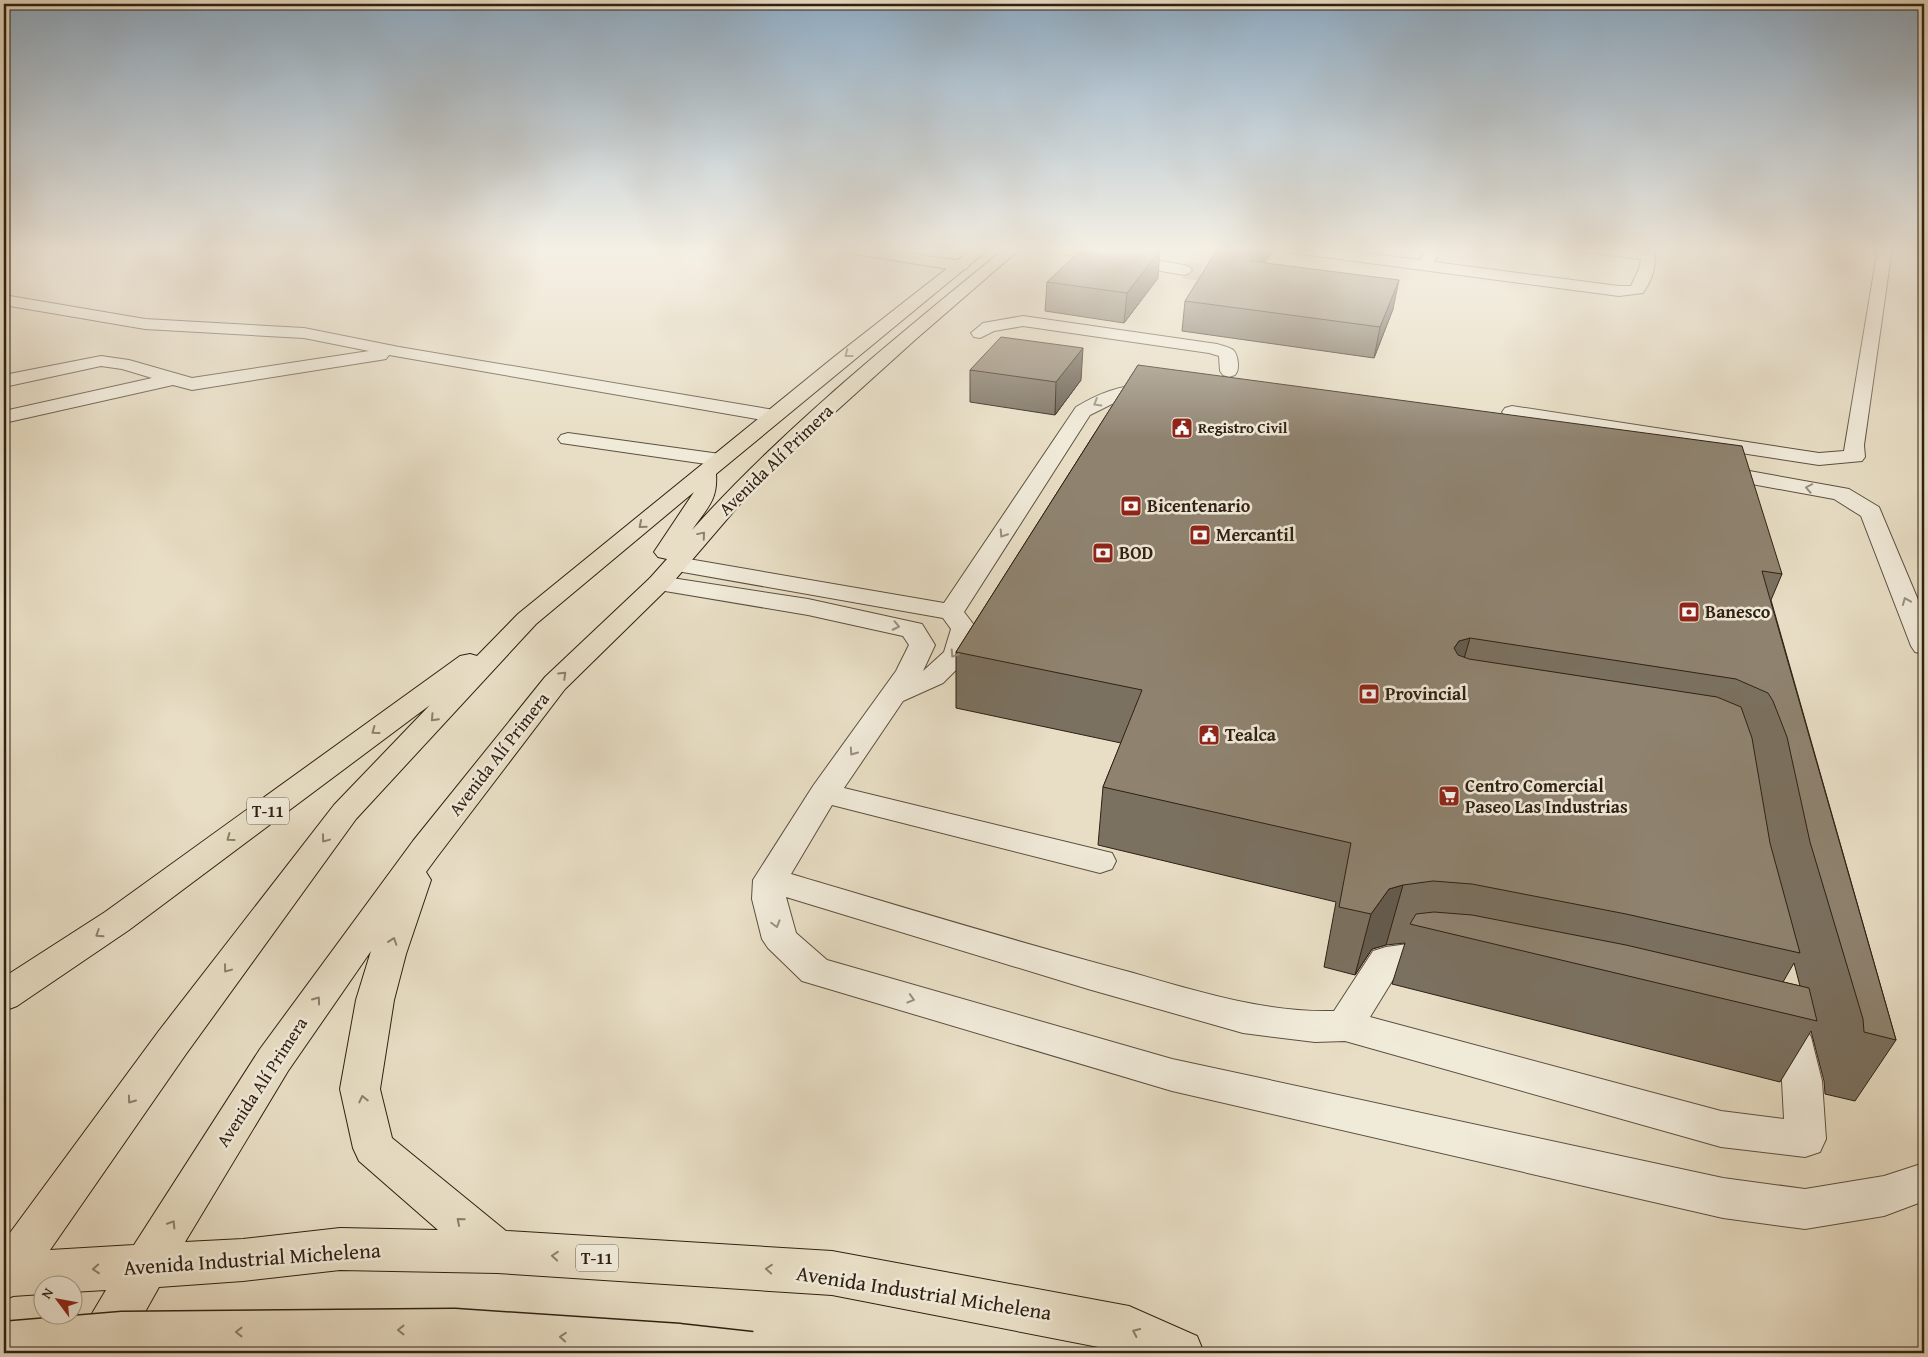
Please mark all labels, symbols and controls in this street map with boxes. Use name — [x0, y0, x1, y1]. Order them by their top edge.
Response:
one-way arrow — [845, 349, 854, 357]
street label: Avenida Alí Primera — [712, 397, 839, 522]
one-way arrow — [1093, 397, 1102, 407]
public building icon: Registro Civil — [1170, 416, 1194, 440]
place label: Registro Civil — [1198, 417, 1288, 438]
one-way arrow — [1805, 484, 1814, 494]
place label: Bicentenario — [1147, 492, 1251, 519]
bank icon: Bicentenario — [1119, 494, 1143, 518]
one-way arrow — [639, 519, 648, 527]
place label: Mercantil — [1216, 521, 1295, 548]
bank icon: Mercantil — [1188, 523, 1212, 547]
one-way arrow — [1000, 528, 1009, 537]
one-way arrow — [696, 532, 705, 541]
place label: BOD — [1119, 539, 1153, 566]
bank icon: BOD — [1091, 541, 1115, 565]
one-way arrow — [1902, 597, 1912, 606]
place label: Banesco — [1705, 598, 1771, 625]
bank icon: Banesco — [1677, 600, 1701, 624]
one-way arrow — [892, 620, 901, 631]
one-way arrow — [950, 649, 960, 658]
one-way arrow — [558, 672, 567, 681]
place label: Provincial — [1385, 680, 1467, 707]
bank icon: Provincial — [1357, 682, 1381, 706]
street label: Avenida Alí Primera — [442, 686, 556, 821]
one-way arrow — [431, 713, 440, 722]
place label: Tealca — [1225, 721, 1277, 748]
public building icon: Tealca — [1197, 723, 1221, 747]
one-way arrow — [371, 725, 381, 734]
one-way arrow — [850, 746, 859, 756]
place label: Centro Comercial Paseo Las Industrias — [1465, 772, 1628, 820]
supermarket icon: Centro Comercial Paseo Las Industrias — [1437, 784, 1461, 808]
road number: T-11 — [247, 798, 289, 824]
one-way arrow — [226, 832, 236, 841]
one-way arrow — [322, 833, 331, 843]
one-way arrow — [770, 920, 781, 929]
one-way arrow — [95, 927, 104, 937]
one-way arrow — [387, 937, 397, 946]
one-way arrow — [225, 963, 233, 972]
one-way arrow — [906, 993, 914, 1003]
one-way arrow — [311, 996, 320, 1006]
street label: Avenida Alí Primera — [209, 1011, 314, 1152]
one-way arrow — [128, 1094, 137, 1103]
one-way arrow — [358, 1095, 369, 1104]
one-way arrow — [457, 1218, 466, 1226]
one-way arrow — [165, 1221, 175, 1230]
street label: Avenida Industrial Michelena — [122, 1234, 382, 1283]
road number: T-11 — [576, 1244, 618, 1272]
one-way arrow — [550, 1250, 558, 1261]
street label: Avenida Industrial Michelena — [794, 1257, 1054, 1328]
one-way arrow — [91, 1263, 99, 1274]
one-way arrow — [765, 1264, 773, 1275]
north arrow — [32, 1274, 82, 1324]
text: N — [36, 1283, 58, 1302]
one-way arrow — [397, 1325, 404, 1335]
one-way arrow — [234, 1327, 242, 1337]
one-way arrow — [1132, 1328, 1141, 1339]
one-way arrow — [559, 1332, 567, 1343]

